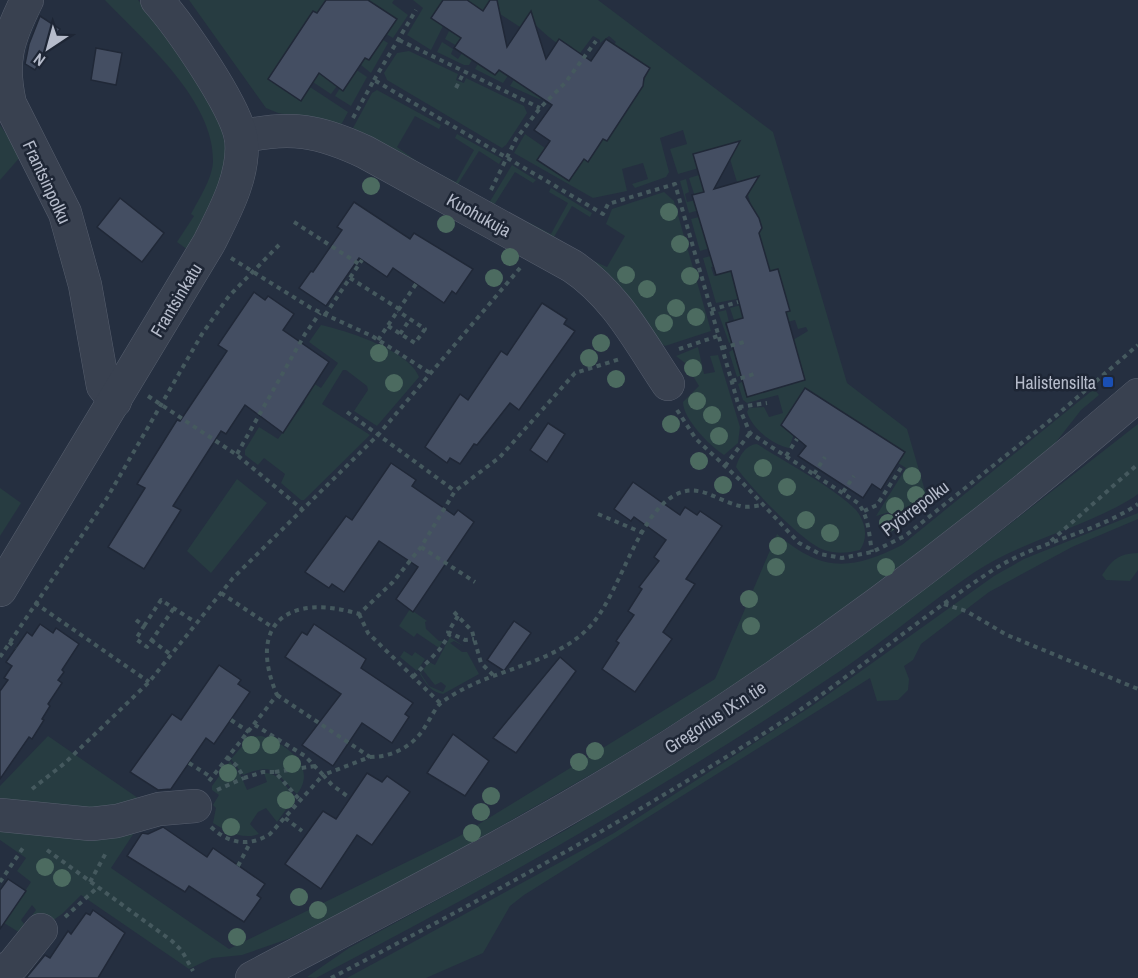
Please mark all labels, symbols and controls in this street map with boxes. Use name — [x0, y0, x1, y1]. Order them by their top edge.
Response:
north arrow — [18, 18, 78, 78]
text: N — [29, 48, 49, 72]
street label: Frantsinpolku — [17, 136, 77, 228]
street label: Kuohukuja — [442, 187, 516, 243]
street label: Frantsinkatu — [144, 258, 208, 342]
place label: Halistensilta — [1015, 370, 1096, 395]
marker: Halistensilta — [1101, 375, 1115, 389]
street label: Pyörrepolku — [876, 474, 954, 542]
street label: Gregorius IX:n tie — [659, 675, 771, 759]

